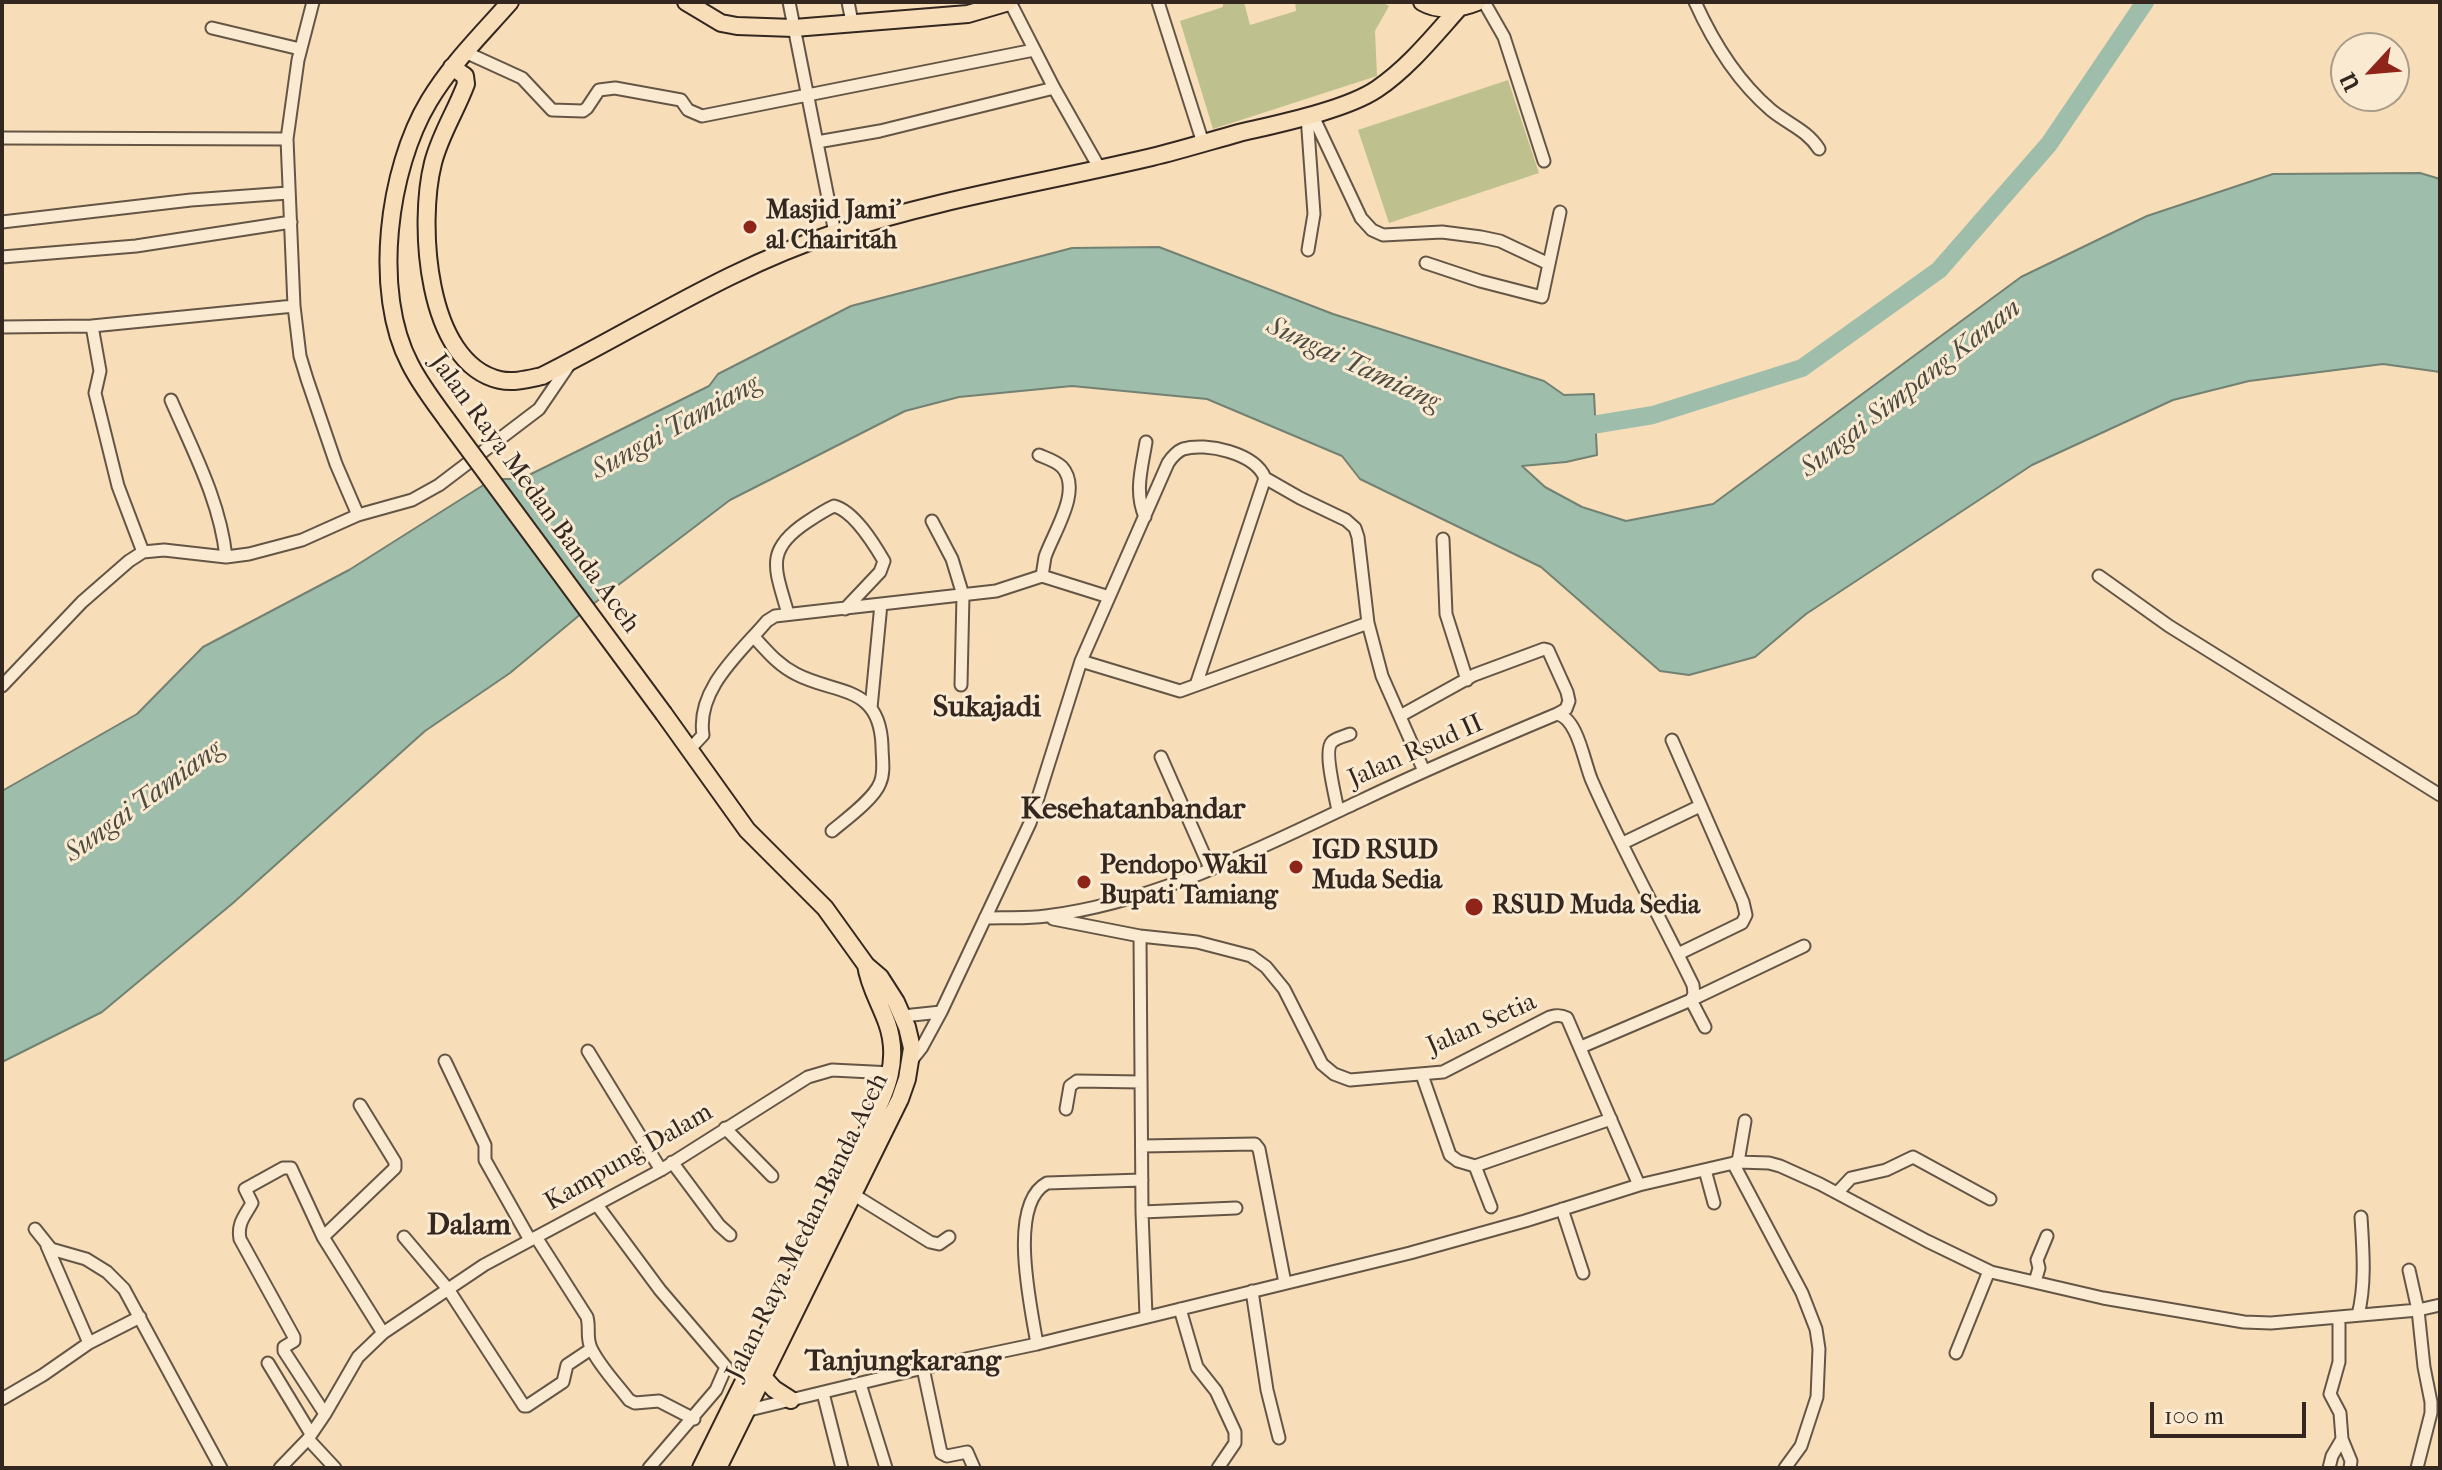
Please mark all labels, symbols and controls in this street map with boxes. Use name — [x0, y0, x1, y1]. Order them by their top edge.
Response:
north arrow — [2330, 32, 2410, 112]
text: U — [2335, 68, 2366, 95]
place label: Masjid Jami' al Chairitah — [766, 196, 901, 258]
marker: Masjid Jami' al Chairitah — [741, 218, 759, 236]
water label: Sungai Simpang Kanan — [1794, 292, 2028, 486]
water label: Sungai Tamiang — [1261, 310, 1445, 420]
street label: Jalan Raya Medan Banda Aceh — [422, 348, 646, 640]
water label: Sungai Tamiang — [586, 368, 766, 488]
district label: Sukajadi — [933, 691, 1041, 727]
street label: Jalan Rsud II — [1344, 708, 1488, 796]
water label: Sungai Tamiang — [58, 733, 230, 871]
district label: Kesehatanbandar — [1021, 793, 1245, 829]
place label: IGD RSUD Muda Sedia — [1312, 836, 1442, 898]
place label: Pendopo Wakil Bupati Tamiang — [1100, 851, 1278, 912]
marker: IGD RSUD Muda Sedia — [1287, 858, 1305, 876]
marker: Pendopo Wakil Bupati Tamiang — [1075, 873, 1093, 891]
place label: RSUD Muda Sedia — [1492, 891, 1700, 923]
marker: RSUD Muda Sedia — [1463, 896, 1485, 918]
street label: Jalan Setia — [1422, 987, 1542, 1063]
street label: Jalan Raya Medan Banda Aceh — [720, 1068, 896, 1386]
street label: Kampung Dalam — [539, 1097, 719, 1219]
district label: Dalam — [427, 1209, 511, 1245]
district label: Tanjungkarang — [805, 1345, 1001, 1381]
scale bar — [2154, 1386, 2310, 1436]
text: 100 m — [2164, 1402, 2224, 1430]

